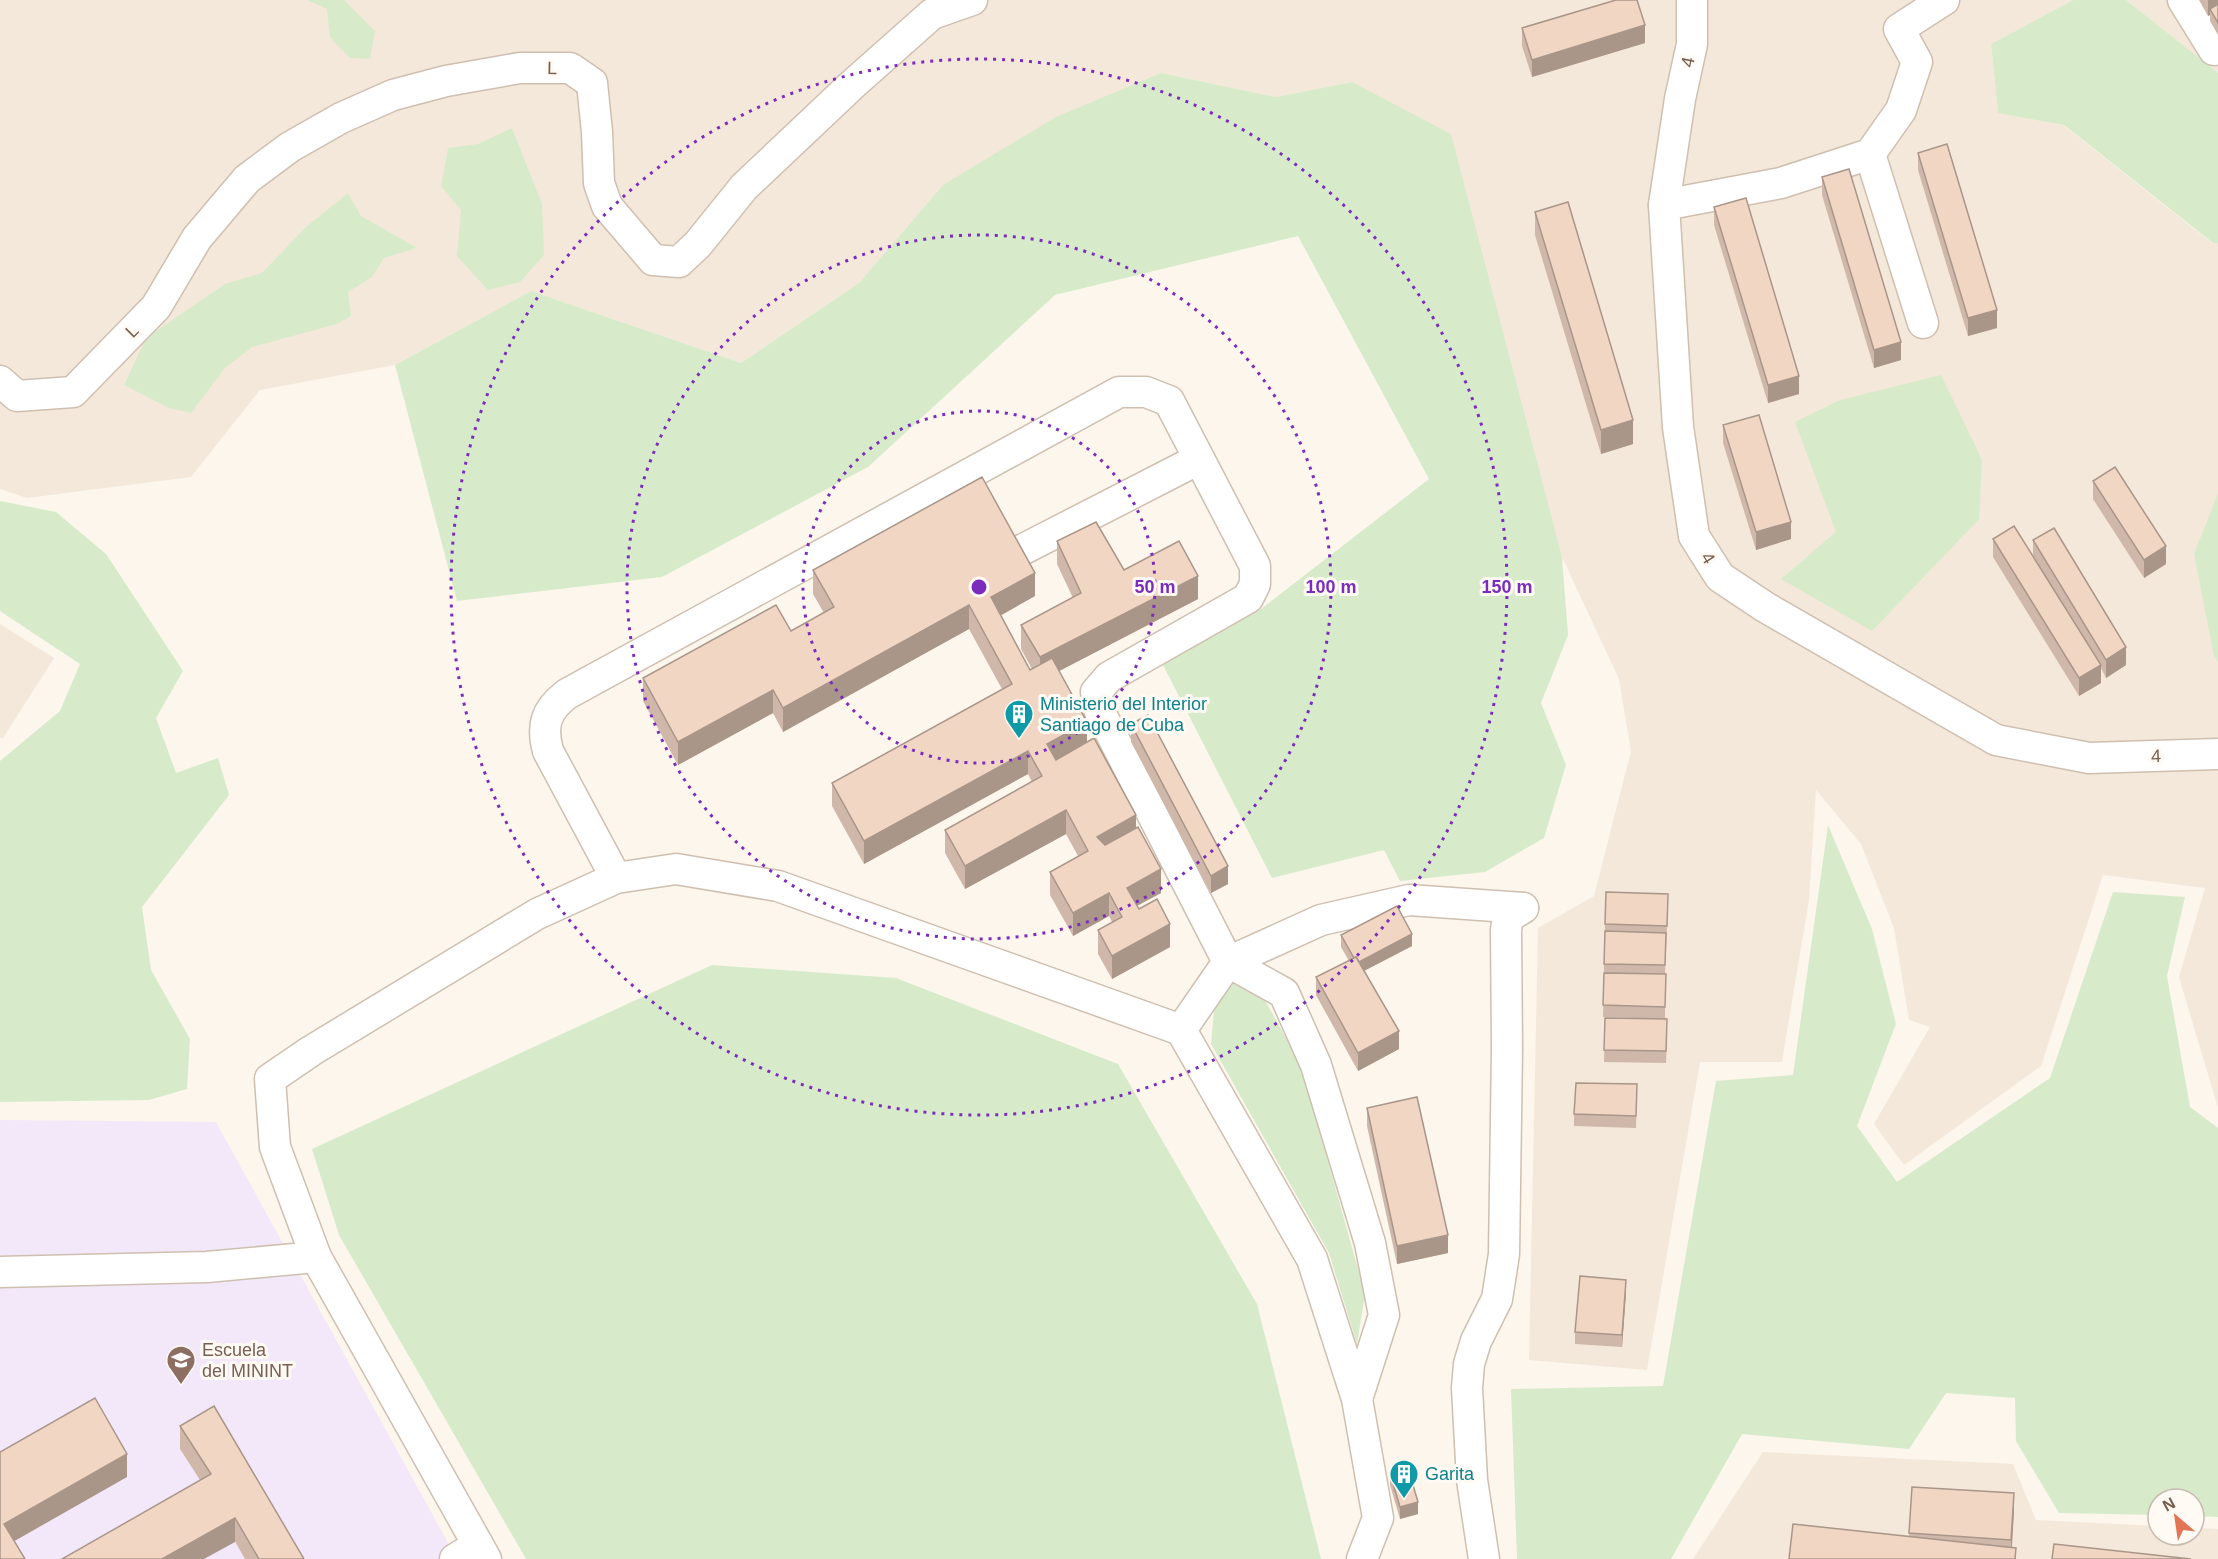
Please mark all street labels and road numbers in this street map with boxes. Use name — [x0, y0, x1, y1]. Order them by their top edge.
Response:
street label: 4 — [1677, 55, 1699, 69]
street label: L — [547, 58, 557, 78]
street label: L — [121, 320, 143, 342]
street label: 4 — [1697, 548, 1719, 568]
street label: 4 — [2151, 746, 2161, 766]

